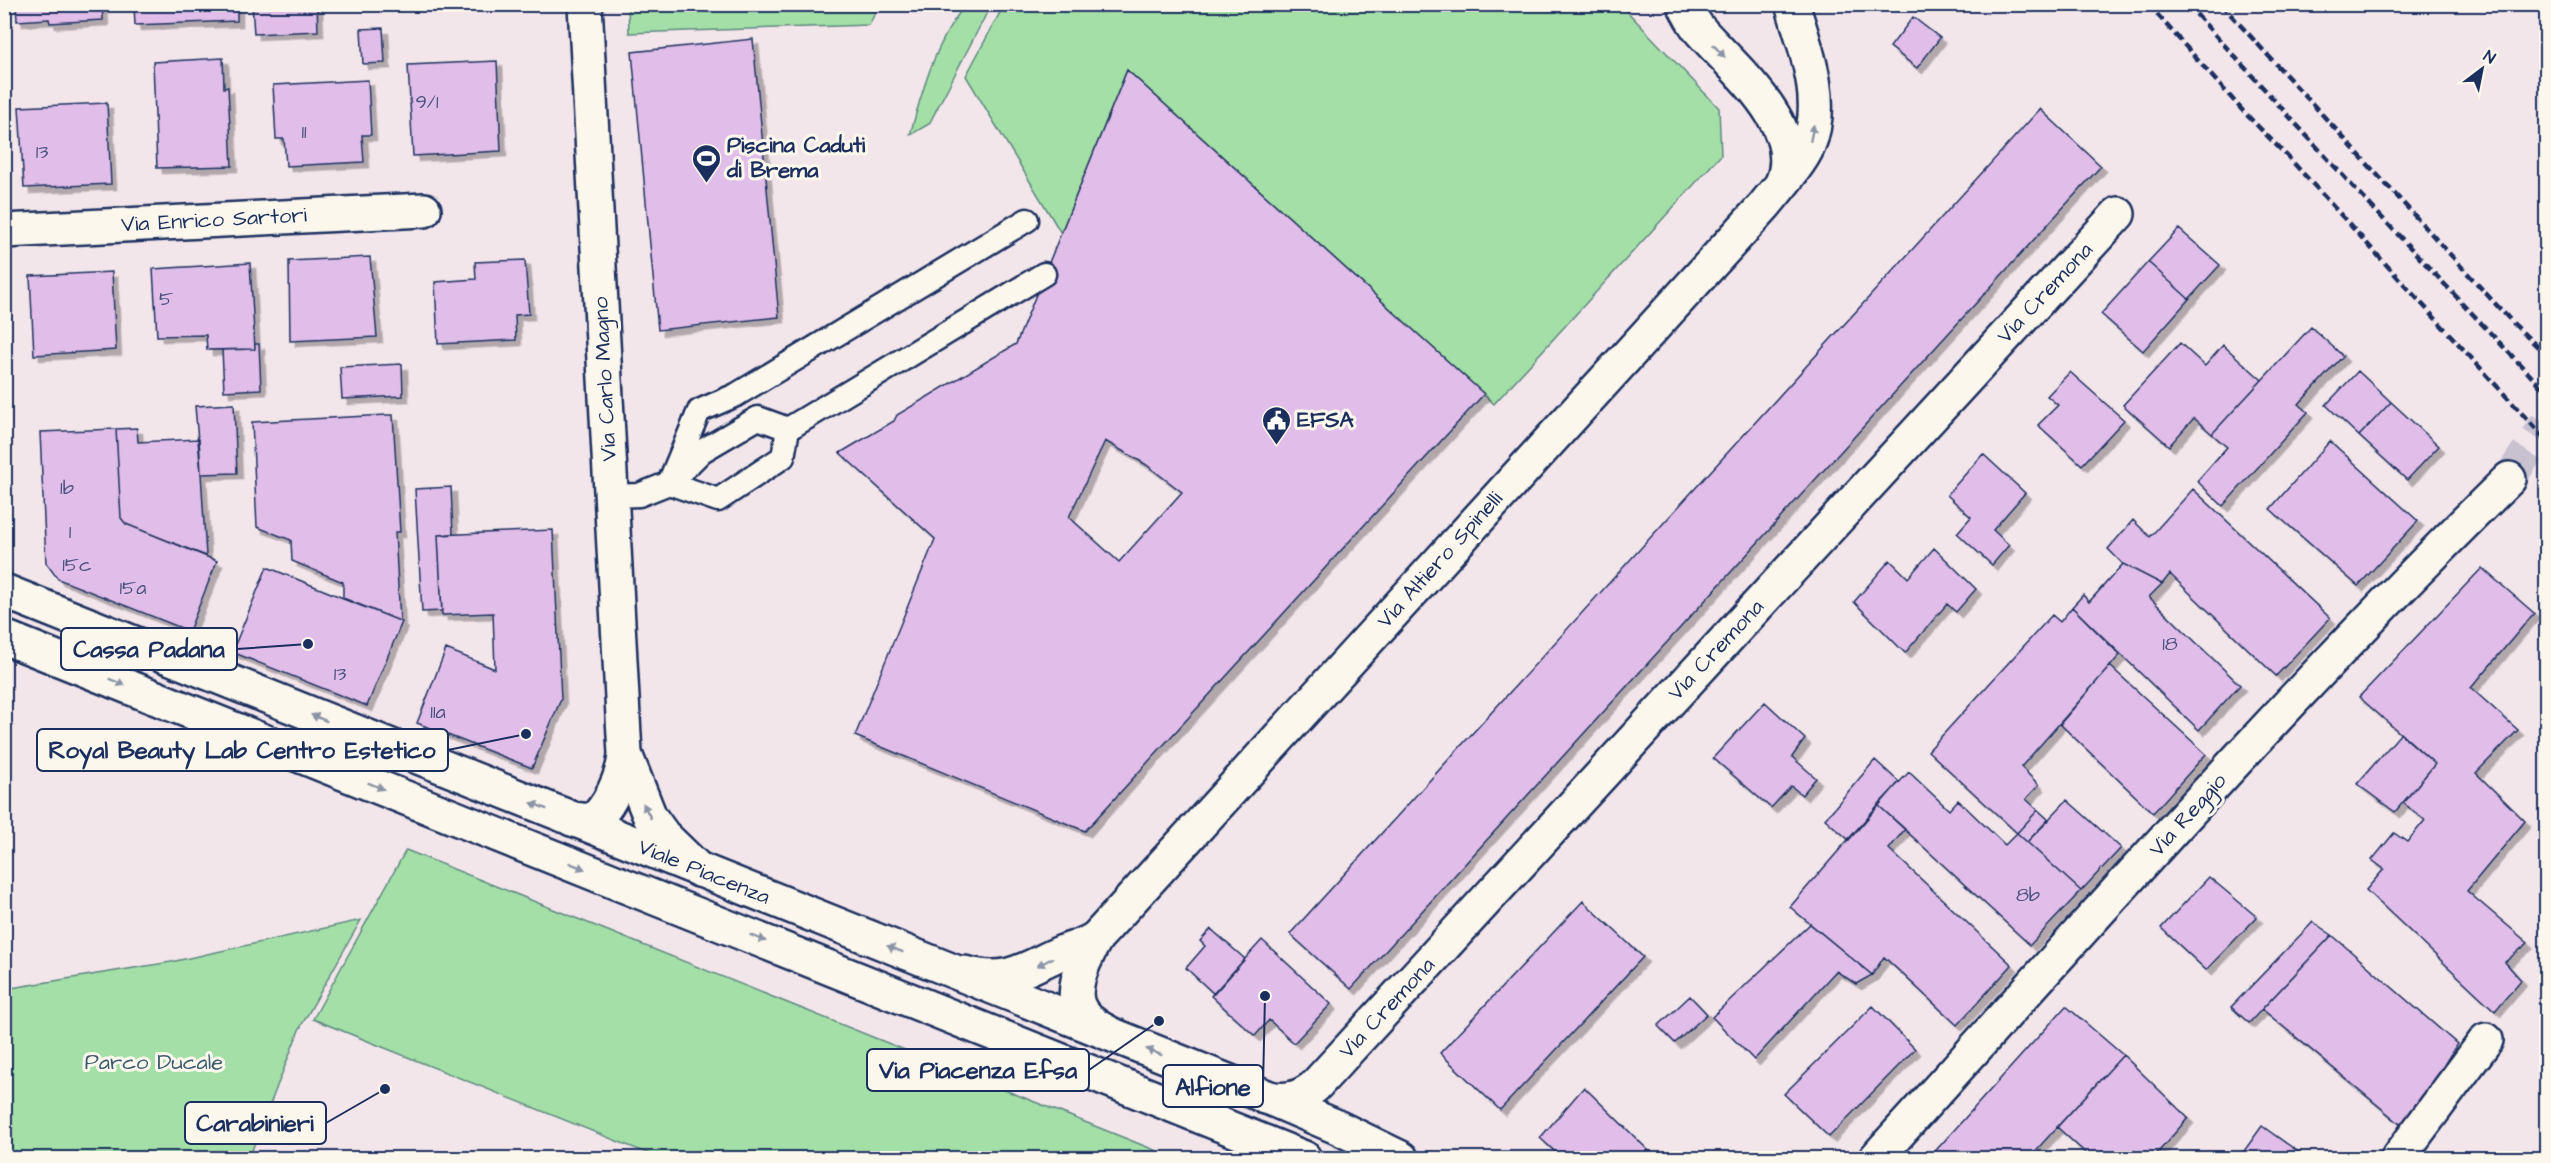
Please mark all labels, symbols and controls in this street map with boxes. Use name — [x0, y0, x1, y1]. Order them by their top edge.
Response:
north arrow — [2452, 39, 2512, 99]
one-way arrow — [1712, 43, 1726, 57]
text: N — [2479, 45, 2500, 69]
house number: 9/1 — [415, 88, 439, 116]
house number: 11 — [301, 118, 307, 146]
one-way arrow — [1807, 124, 1817, 143]
place label: Piscina Caduti di Brema — [726, 130, 866, 186]
house number: 13 — [36, 138, 48, 166]
sports icon: Piscina Caduti di Brema — [690, 142, 722, 184]
street label: Via Enrico Sartori — [120, 200, 308, 240]
street label: Via Cremona — [1990, 235, 2100, 351]
house number: 5 — [159, 285, 173, 313]
street label: Via Carlo Magno — [585, 295, 626, 462]
public building icon: EFSA — [1260, 404, 1292, 446]
place label: EFSA — [1297, 405, 1354, 436]
house number: 1b — [60, 474, 74, 502]
street label: Via Altiero Spinelli — [1370, 485, 1510, 635]
house number: 1 — [69, 518, 72, 546]
house number: 15c — [62, 551, 92, 579]
house number: 15a — [120, 574, 146, 602]
street label: Via Cremona — [1661, 592, 1771, 708]
callout: Cassa Padana — [61, 628, 237, 670]
house number: 18 — [2162, 630, 2178, 658]
text: Cassa Padana — [73, 633, 225, 667]
house number: 13 — [334, 660, 346, 688]
one-way arrow — [109, 678, 127, 688]
house number: 11a — [430, 698, 446, 726]
one-way arrow — [310, 712, 328, 722]
callout: Royal Beauty Lab Centro Estetico — [37, 729, 448, 771]
text: Royal Beauty Lab Centro Estetico — [48, 734, 436, 770]
street label: Via Reggio — [2142, 766, 2235, 864]
one-way arrow — [368, 781, 386, 791]
one-way arrow — [530, 801, 548, 810]
one-way arrow — [643, 802, 652, 819]
street label: Viale Piacenza — [633, 831, 775, 913]
one-way arrow — [568, 862, 586, 871]
house number: 8b — [2016, 881, 2040, 909]
one-way arrow — [749, 934, 767, 943]
one-way arrow — [886, 944, 904, 954]
street label: Via Cremona — [1332, 950, 1442, 1066]
one-way arrow — [1036, 957, 1053, 966]
park label: Parco Ducale — [85, 1047, 223, 1078]
one-way arrow — [1145, 1047, 1163, 1057]
callout: Via Piacenza Efsa — [867, 1049, 1089, 1091]
text: Via Piacenza Efsa — [878, 1054, 1078, 1088]
callout: Alfione — [1163, 1065, 1263, 1107]
text: Alfione — [1175, 1071, 1251, 1105]
callout: Carabinieri — [185, 1102, 326, 1144]
text: Carabinieri — [196, 1107, 314, 1141]

